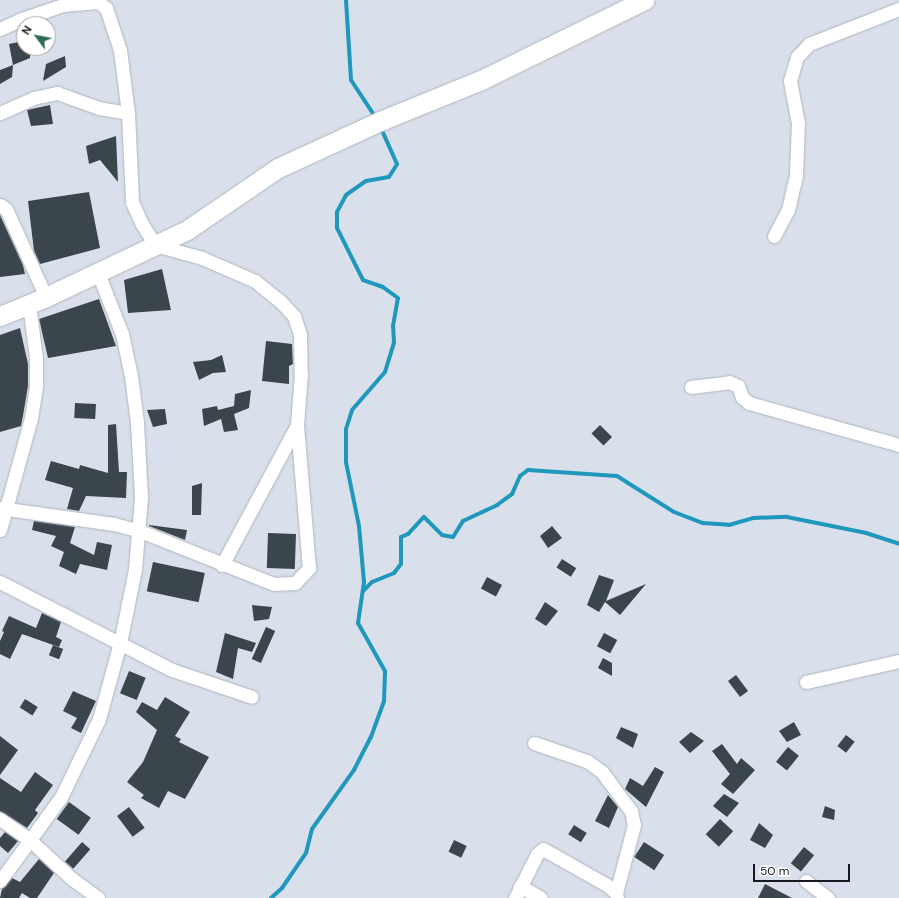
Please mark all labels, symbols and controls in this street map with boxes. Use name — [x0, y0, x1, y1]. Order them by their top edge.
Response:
north arrow — [16, 16, 56, 56]
text: N — [19, 23, 35, 37]
scale bar — [755, 856, 852, 882]
text: 50 m — [760, 863, 789, 879]

